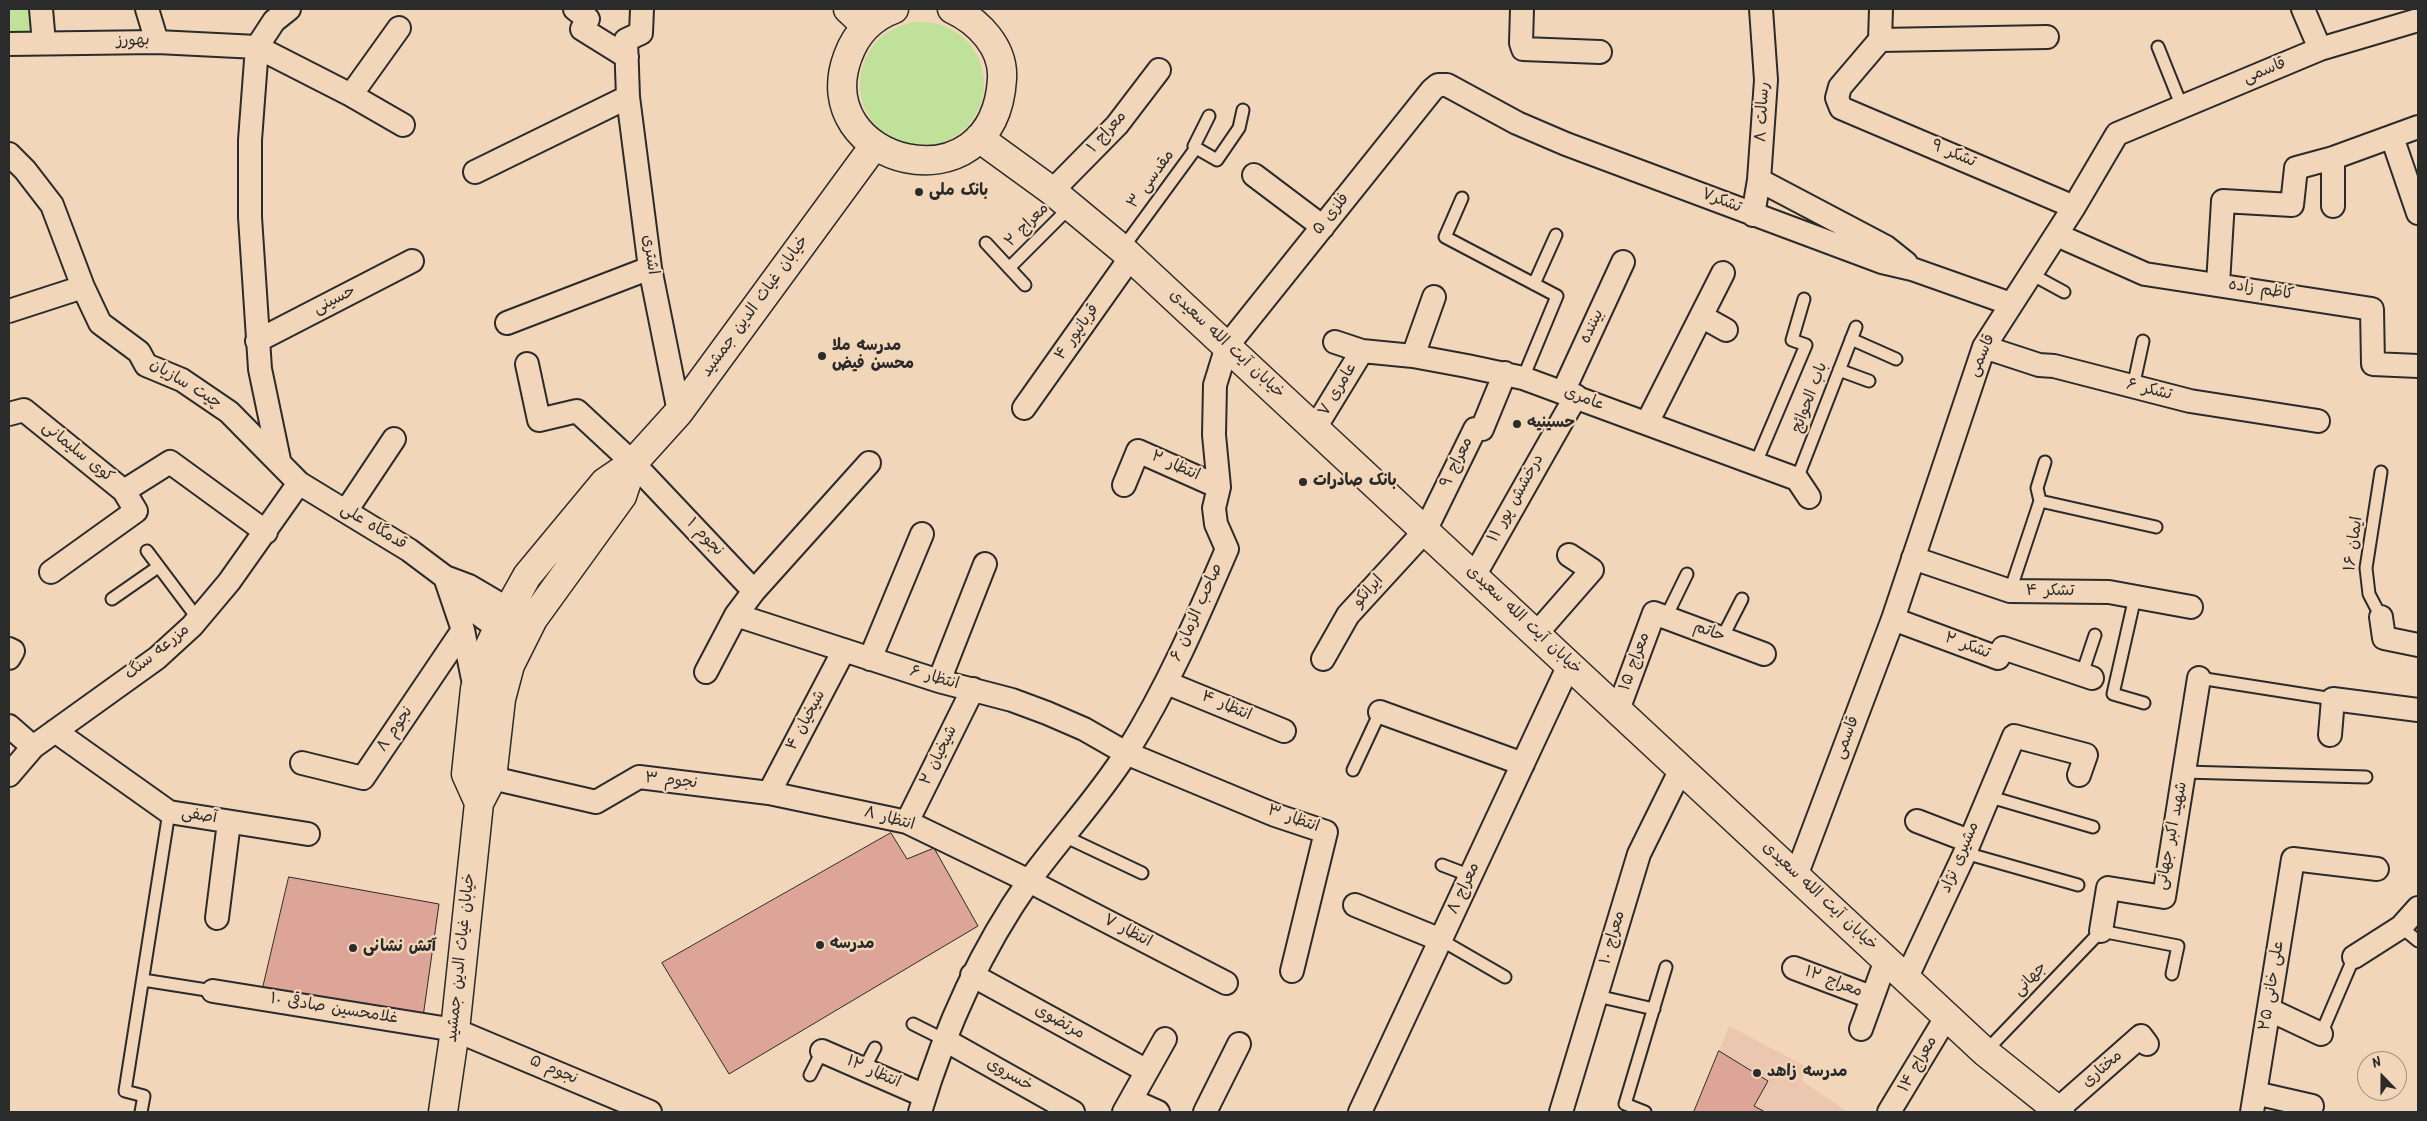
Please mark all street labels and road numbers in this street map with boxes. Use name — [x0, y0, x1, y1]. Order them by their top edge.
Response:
street label: بهورز — [116, 32, 150, 52]
street label: قاسمی — [2241, 55, 2289, 89]
street label: رسالت ۸ — [1753, 81, 1775, 143]
street label: معراج ۱ — [1084, 108, 1132, 158]
street label: تشکر ۹ — [1928, 137, 1978, 173]
street label: مقدسی ۳ — [1124, 147, 1180, 213]
street label: تشکر۷ — [1698, 186, 1744, 218]
street label: فلزی ۵ — [1309, 190, 1355, 240]
street label: معراج ۲ — [1002, 200, 1054, 252]
street label: خیابان غیاث الدین جمشید — [698, 233, 814, 381]
street label: اشتری — [637, 234, 661, 276]
street label: کاظم زاده — [2227, 276, 2295, 306]
street label: حسینی — [311, 282, 359, 320]
street label: خیابان آیت الله سعیدی — [1164, 287, 1288, 403]
street label: قربانپور ۴ — [1052, 301, 1104, 365]
street label: بیننده — [1577, 307, 1609, 347]
street label: قاسمی — [1965, 332, 2001, 380]
street label: چیت سازیان — [146, 356, 224, 414]
street label: عامری ۷ — [1315, 359, 1363, 421]
street label: باب الحوائج — [1789, 360, 1833, 436]
street label: تشکر ۶ — [2124, 376, 2174, 406]
street label: عامری — [1561, 384, 1607, 416]
street label: کوی سلیمانی — [37, 418, 117, 488]
street label: معراج ۹ — [1438, 435, 1478, 491]
street label: انتظار ۲ — [1148, 448, 1202, 486]
street label: درخشش پور ۱۱ — [1485, 452, 1549, 546]
street label: قدمگاه علی — [337, 501, 409, 555]
street label: نجوم ۱ — [681, 515, 727, 561]
street label: ایمان ۱۶ — [2342, 515, 2368, 573]
street label: صاحب الزمان ۶ — [1168, 561, 1228, 665]
street label: خیابان آیت الله سعیدی — [1461, 563, 1585, 679]
street label: ایرانکو — [1350, 572, 1388, 612]
street label: تشکر ۴ — [2026, 582, 2074, 602]
street label: حاتم — [1691, 618, 1727, 648]
street label: مزرعه سنگ — [122, 621, 194, 685]
street label: معراج ۱۵ — [1617, 630, 1655, 694]
street label: تشکر ۲ — [1941, 630, 1993, 664]
street label: انتظار ۶ — [907, 663, 961, 695]
street label: شیخیان ۴ — [783, 688, 831, 754]
street label: انتظار ۴ — [1198, 688, 1254, 726]
street label: نجوم ۸ — [374, 704, 418, 756]
street label: قاسمی — [1831, 714, 1865, 762]
street label: شیخیان ۲ — [917, 723, 963, 789]
street label: نجوم ۳ — [644, 770, 698, 794]
street label: شهید اکبر جهانی — [2153, 780, 2193, 892]
street label: انتظار ۳ — [1264, 802, 1322, 838]
street label: انتظار ۸ — [861, 804, 917, 836]
street label: آصفی — [180, 805, 218, 829]
street label: مشیری نژاد — [1937, 819, 1985, 897]
street label: خیابان آیت الله سعیدی — [1757, 839, 1881, 955]
street label: معراج ۸ — [1445, 860, 1485, 918]
street label: خیابان غیاث الدین جمشید — [444, 872, 480, 1044]
street label: معراج ۱۰ — [1597, 909, 1631, 967]
street label: انتظار ۷ — [1100, 911, 1154, 953]
street label: علی خانی ۲۵ — [2256, 940, 2290, 1032]
street label: جهانی — [2010, 959, 2052, 1001]
street label: معراج ۱۲ — [1801, 963, 1865, 1003]
street label: غلامحسین صادقی ۱۰ — [269, 990, 399, 1030]
street label: مرتضوی — [1031, 1002, 1087, 1044]
street label: معراج ۱۴ — [1895, 1033, 1943, 1097]
street label: مختاری — [2079, 1047, 2127, 1093]
street label: نجوم ۵ — [526, 1052, 580, 1090]
street label: انتظار ۱۲ — [843, 1053, 903, 1093]
street label: خسروی — [982, 1055, 1036, 1097]

